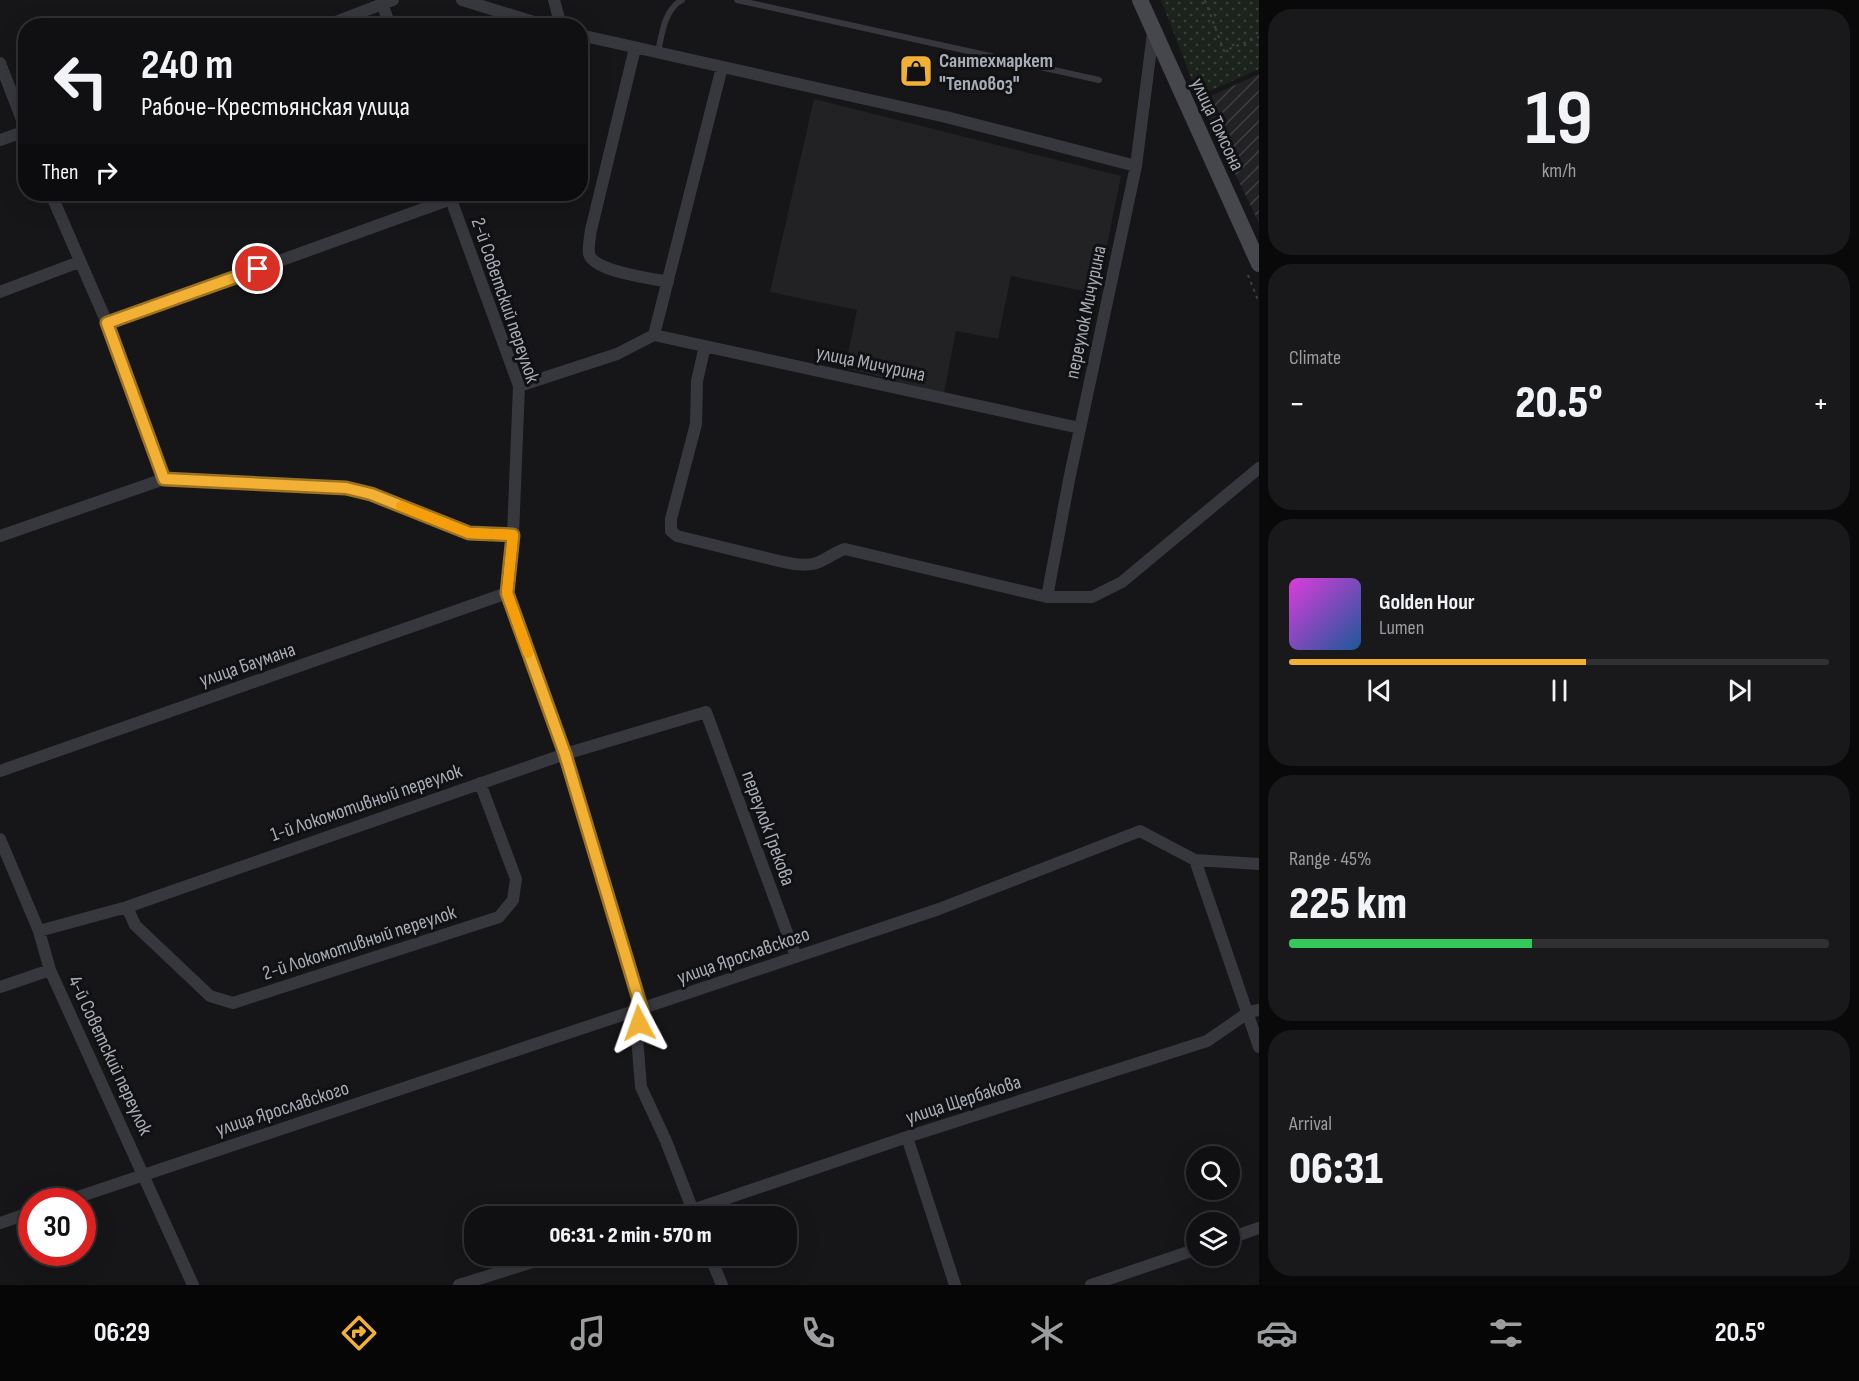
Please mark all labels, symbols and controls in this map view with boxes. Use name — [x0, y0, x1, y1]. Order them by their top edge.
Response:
text: 240 m — [141, 40, 233, 91]
icon: left — [42, 42, 120, 120]
place label: Сантехмаркет "Тепловоз" — [939, 49, 1053, 96]
shop icon: Сантехмаркет "Тепловоз" — [898, 53, 934, 89]
text: 19 — [1525, 73, 1593, 166]
street label: улица Томсона — [1185, 74, 1249, 175]
text: Рабоче-Крестьянская улица — [141, 91, 410, 123]
icon: right — [90, 156, 123, 189]
text: Then — [42, 159, 78, 186]
text: km/h — [1542, 159, 1576, 183]
street label: 2-й Советский переулок — [466, 215, 545, 386]
pin — [232, 243, 283, 294]
street label: переулок Мичурина — [1060, 244, 1112, 381]
icon: arrive — [241, 252, 274, 285]
street label: улица Мичурина — [814, 341, 928, 387]
text: Climate — [1289, 346, 1341, 370]
text: 20.5° — [1515, 376, 1603, 431]
text: − — [1289, 384, 1305, 424]
text: + — [1813, 384, 1829, 424]
text: Golden Hour — [1379, 589, 1475, 616]
text: Lumen — [1379, 616, 1424, 640]
street label: улица Баумана — [196, 637, 298, 693]
icon: previous — [1363, 674, 1396, 707]
icon: pause — [1543, 674, 1576, 707]
icon: next — [1723, 674, 1756, 707]
street label: 1-й Локомотивный переулок — [267, 759, 466, 847]
street label: переулок Грекова — [736, 768, 800, 889]
text: Range · 45% — [1289, 847, 1371, 871]
text: 225 km — [1289, 877, 1407, 932]
street label: 2-й Локомотивный переулок — [259, 900, 460, 986]
street label: улица Ярославского — [674, 922, 813, 990]
street label: 4-й Советский переулок — [63, 972, 158, 1139]
position arrow — [607, 991, 671, 1055]
street label: улица Щербакова — [903, 1070, 1024, 1130]
street label: улица Ярославского — [213, 1076, 352, 1142]
text: Arrival — [1289, 1112, 1332, 1136]
text: 06:31 — [1289, 1142, 1383, 1197]
map controls — [1186, 1146, 1240, 1266]
button: search — [1186, 1146, 1240, 1200]
speed limit sign: 30 — [18, 1188, 96, 1266]
button: layers — [1186, 1212, 1240, 1266]
text: 06:31 · 2 min · 570 m — [549, 1222, 712, 1249]
icon: directions — [338, 1312, 380, 1354]
icon: music — [567, 1312, 609, 1354]
icon: phone — [797, 1312, 839, 1354]
icon: climate — [1026, 1312, 1068, 1354]
icon: car — [1256, 1312, 1298, 1354]
icon: filters — [1485, 1312, 1527, 1354]
text: 06:29 — [94, 1317, 150, 1349]
text: 20.5° — [1715, 1317, 1765, 1349]

